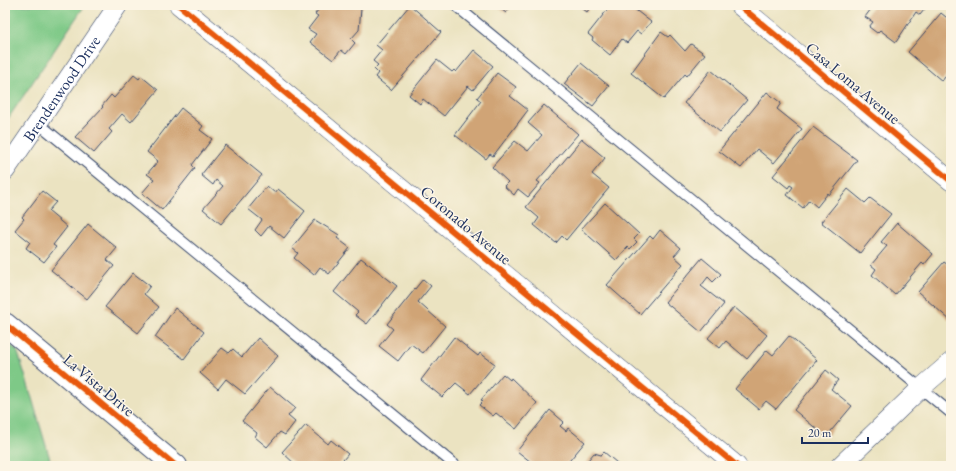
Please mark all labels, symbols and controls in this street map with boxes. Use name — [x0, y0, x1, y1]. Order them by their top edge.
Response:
street label: Brendenwood Drive — [18, 31, 105, 145]
street label: Casa Loma Avenue — [801, 37, 905, 129]
street label: Coronado Avenue — [416, 181, 516, 269]
street label: La Vista Drive — [59, 349, 139, 421]
scale bar — [802, 419, 868, 445]
text: 20 m — [808, 425, 832, 441]

